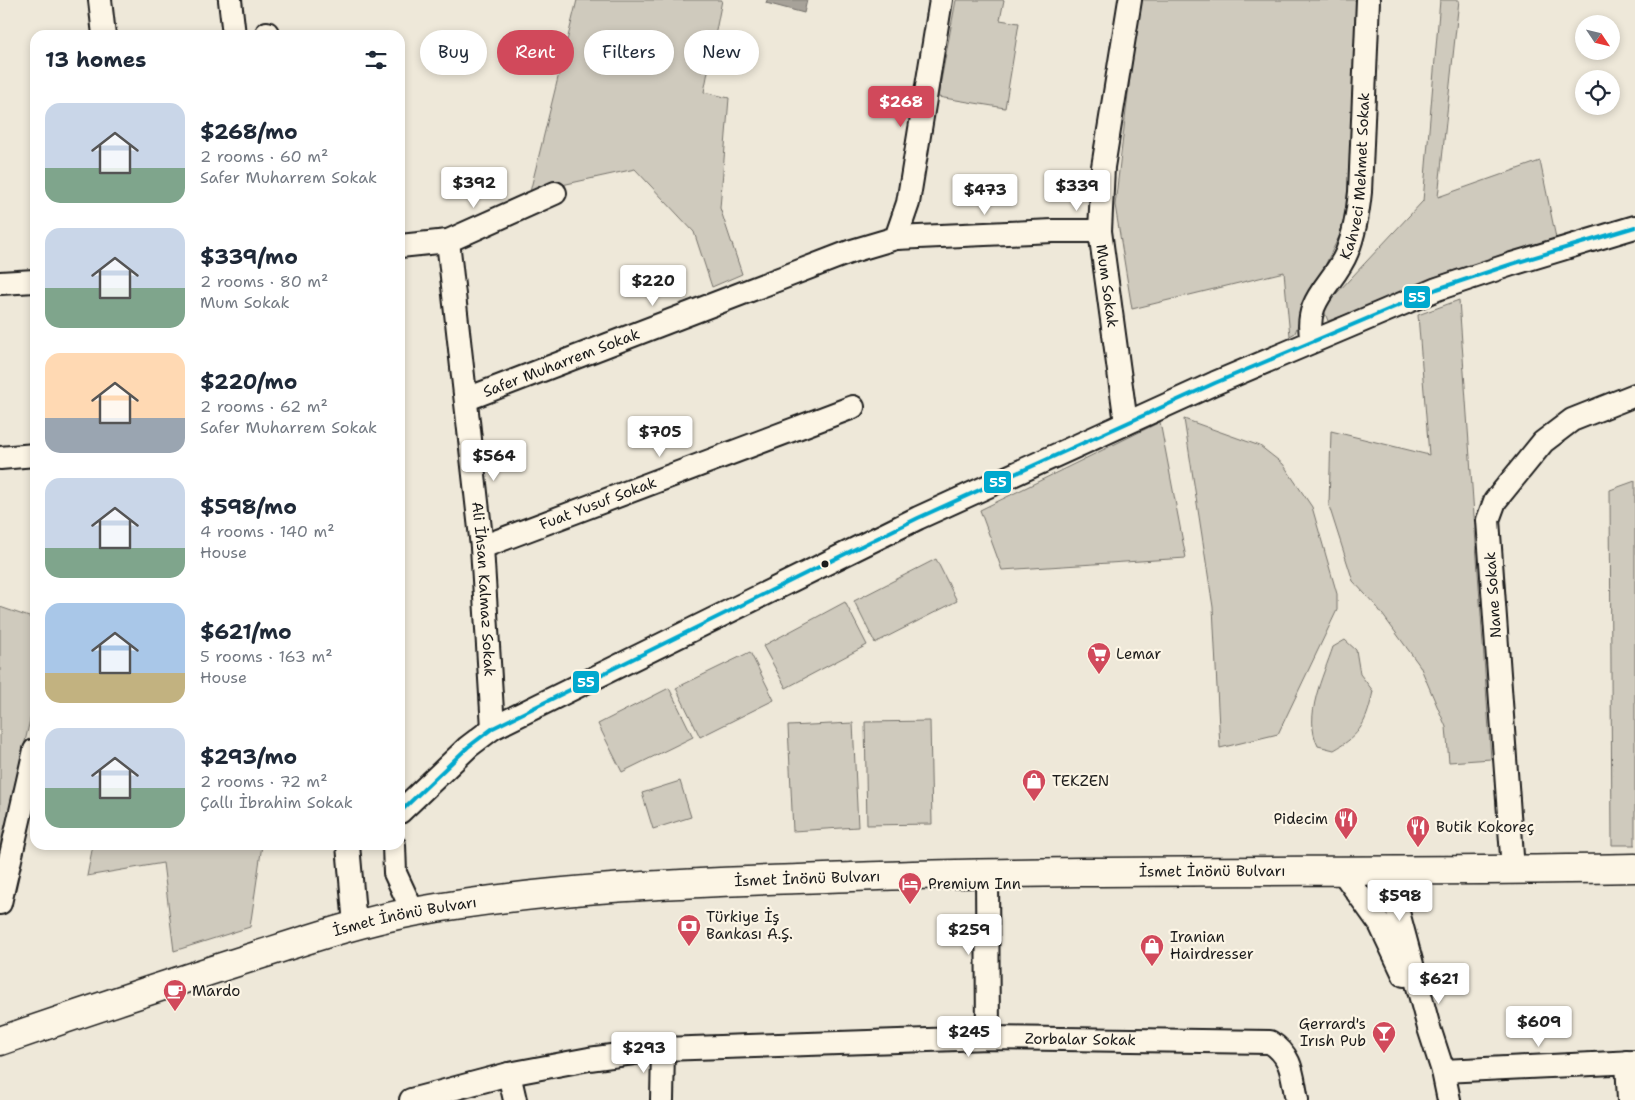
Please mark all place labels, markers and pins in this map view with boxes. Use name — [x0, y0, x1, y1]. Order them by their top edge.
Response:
pin: $268 — [871, 86, 931, 128]
pin: $392 — [444, 166, 504, 209]
pin: $339 — [1047, 170, 1107, 212]
pin: $473 — [955, 174, 1015, 216]
pin: $220 — [623, 264, 683, 307]
pin: $705 — [630, 416, 690, 458]
pin: $564 — [464, 440, 524, 482]
unlabelled marker — [820, 559, 830, 569]
supermarket icon: Lemar — [1086, 641, 1112, 675]
place label: Lemar — [1116, 644, 1161, 664]
shop icon: TEKZEN — [1021, 768, 1047, 802]
place label: TEKZEN — [1052, 771, 1109, 791]
restaurant icon: Pidecim — [1333, 806, 1359, 840]
place label: Pidecim — [1273, 809, 1328, 829]
restaurant icon: Butik Kokoreç — [1405, 814, 1431, 848]
place label: Butik Kokoreç — [1436, 817, 1534, 837]
hotel icon: Premium Inn — [897, 871, 923, 905]
place label: Premium Inn — [928, 874, 1021, 894]
pin: $598 — [1370, 880, 1430, 922]
place label: Türkiye İş Bankası A.Ş. — [706, 907, 793, 944]
bank icon: Türkiye İş Bankası A.Ş. — [676, 913, 702, 947]
pin: $259 — [939, 914, 999, 956]
place label: Iranian Hairdresser — [1170, 927, 1254, 964]
shop icon: Iranian Hairdresser — [1139, 933, 1165, 967]
pin: $621 — [1409, 962, 1469, 1005]
cafe icon: Mardo — [162, 978, 188, 1012]
place label: Mardo — [192, 981, 240, 1001]
pin: $609 — [1509, 1006, 1569, 1048]
place label: Gerrard's Irısh Pub — [1299, 1014, 1366, 1051]
pin: $245 — [939, 1016, 999, 1058]
bar icon: Gerrard's Irısh Pub — [1371, 1020, 1397, 1054]
pin: $293 — [614, 1032, 674, 1074]

